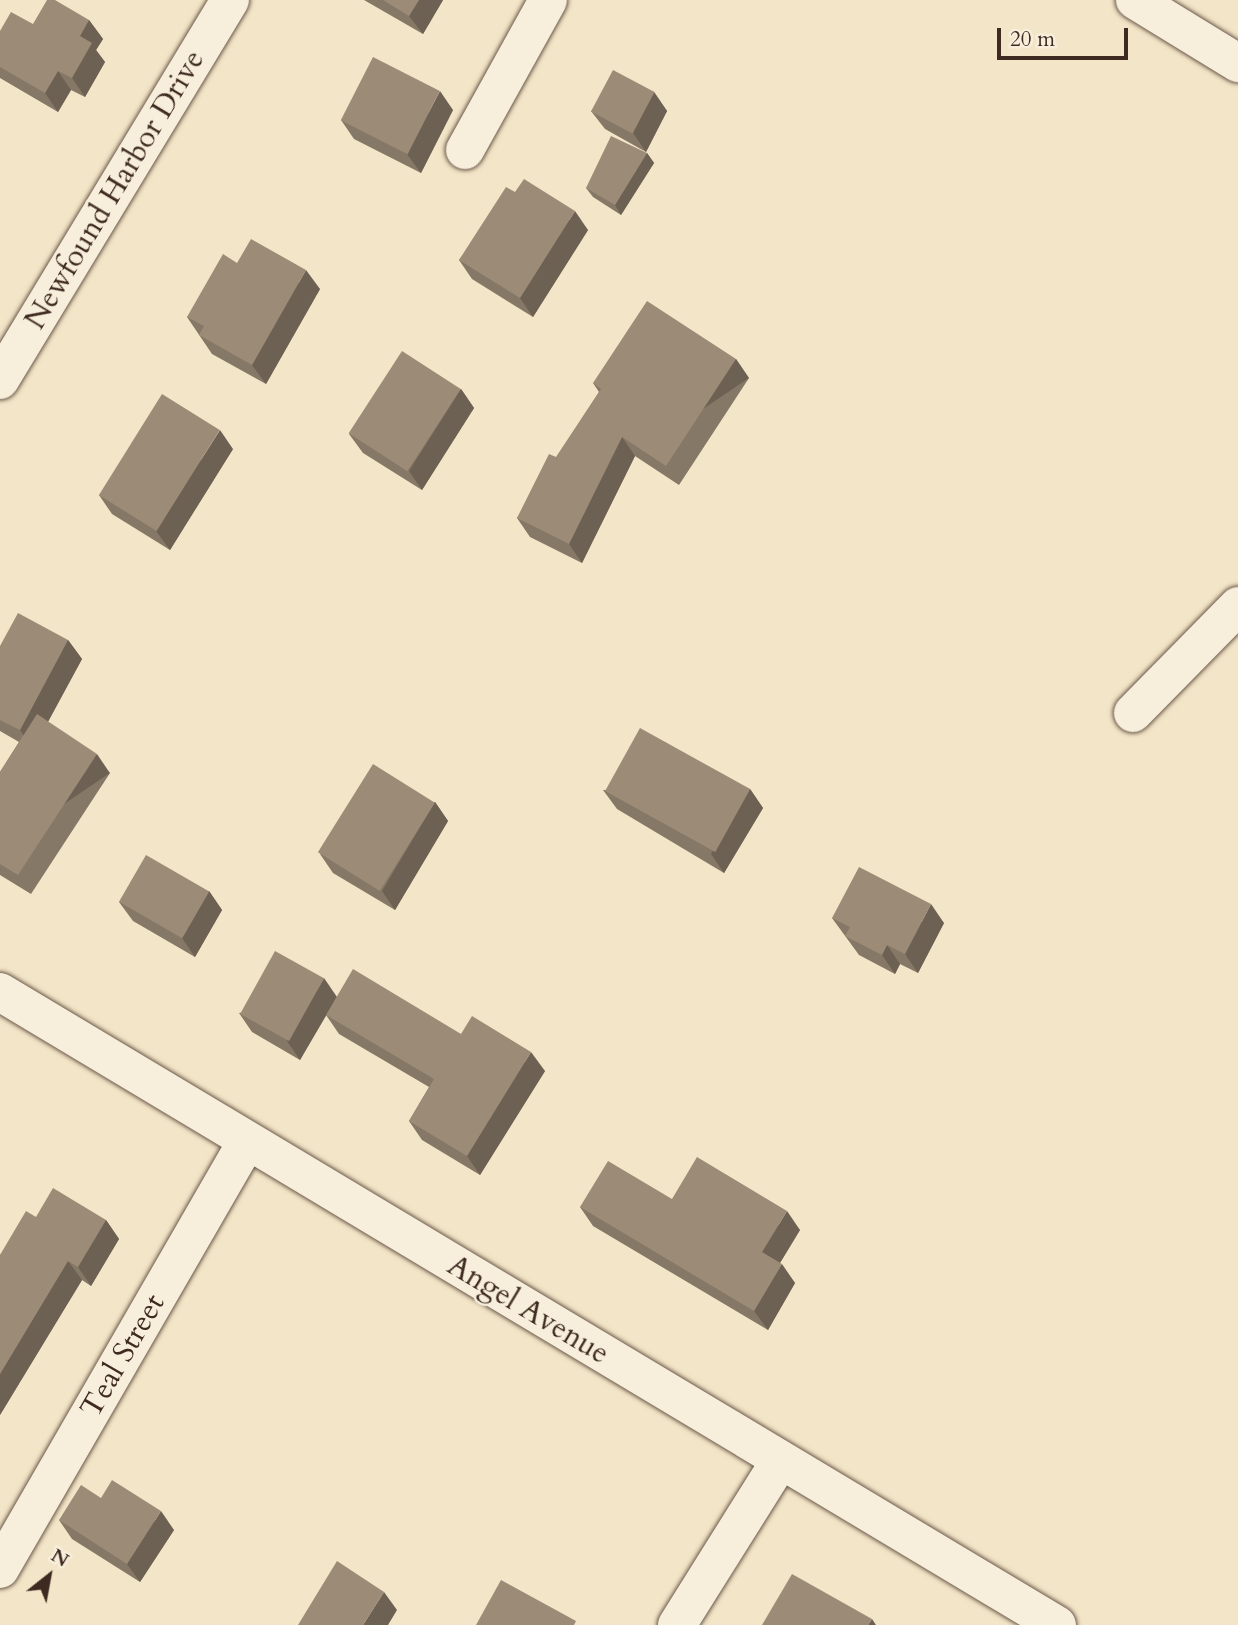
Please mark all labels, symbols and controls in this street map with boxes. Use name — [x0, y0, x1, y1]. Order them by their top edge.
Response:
scale bar — [1000, 14, 1131, 58]
text: 20 m — [1010, 25, 1055, 54]
street label: Newfound Harbor Drive — [17, 44, 213, 336]
street label: Angel Avenue — [441, 1248, 615, 1372]
street label: Teal Street — [73, 1288, 173, 1424]
north arrow — [14, 1541, 84, 1611]
text: N — [46, 1543, 74, 1573]

